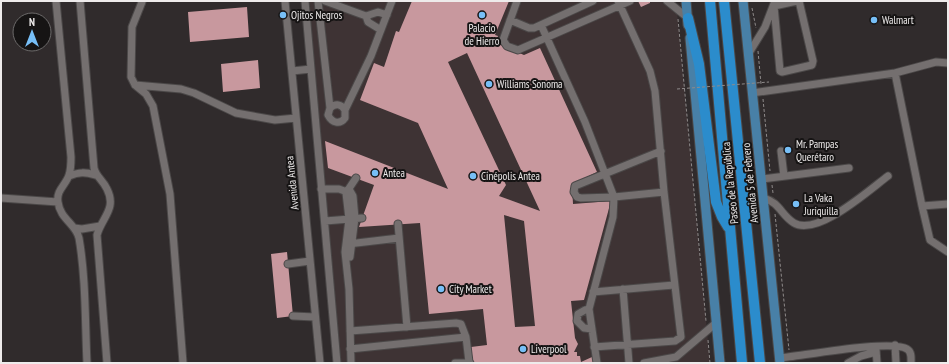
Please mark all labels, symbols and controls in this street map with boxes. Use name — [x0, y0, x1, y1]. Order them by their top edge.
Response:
place label: Ojitos Negros — [291, 8, 342, 22]
marker: Ojitos Negros — [278, 10, 288, 20]
marker: Palacio de Hierro — [477, 10, 487, 20]
north arrow — [12, 12, 52, 52]
place label: Walmart — [882, 13, 914, 27]
text: N — [29, 15, 35, 29]
marker: Walmart — [869, 15, 879, 25]
place label: Palacio de Hierro — [464, 21, 500, 48]
place label: Williams Sonoma — [497, 77, 563, 91]
marker: Williams Sonoma — [484, 79, 494, 89]
place label: Mr. Pampas Querétaro — [796, 137, 838, 164]
street label: Paseo de la República — [719, 141, 741, 225]
street label: Avenida 5 de Febrero — [739, 142, 761, 224]
marker: Mr. Pampas Querétaro — [783, 145, 793, 155]
street label: Avenida Antea — [282, 155, 302, 211]
place label: Antea — [383, 166, 405, 180]
marker: Antea — [370, 168, 380, 178]
place label: Cinépolis Antea — [481, 169, 540, 183]
marker: Cinépolis Antea — [468, 171, 478, 181]
place label: La Vaka Juriquilla — [803, 191, 838, 218]
marker: La Vaka Juriquilla — [791, 199, 801, 209]
place label: City Market — [449, 282, 492, 296]
marker: City Market — [436, 284, 446, 294]
place label: Liverpool — [531, 342, 567, 356]
marker: Liverpool — [518, 344, 528, 354]

